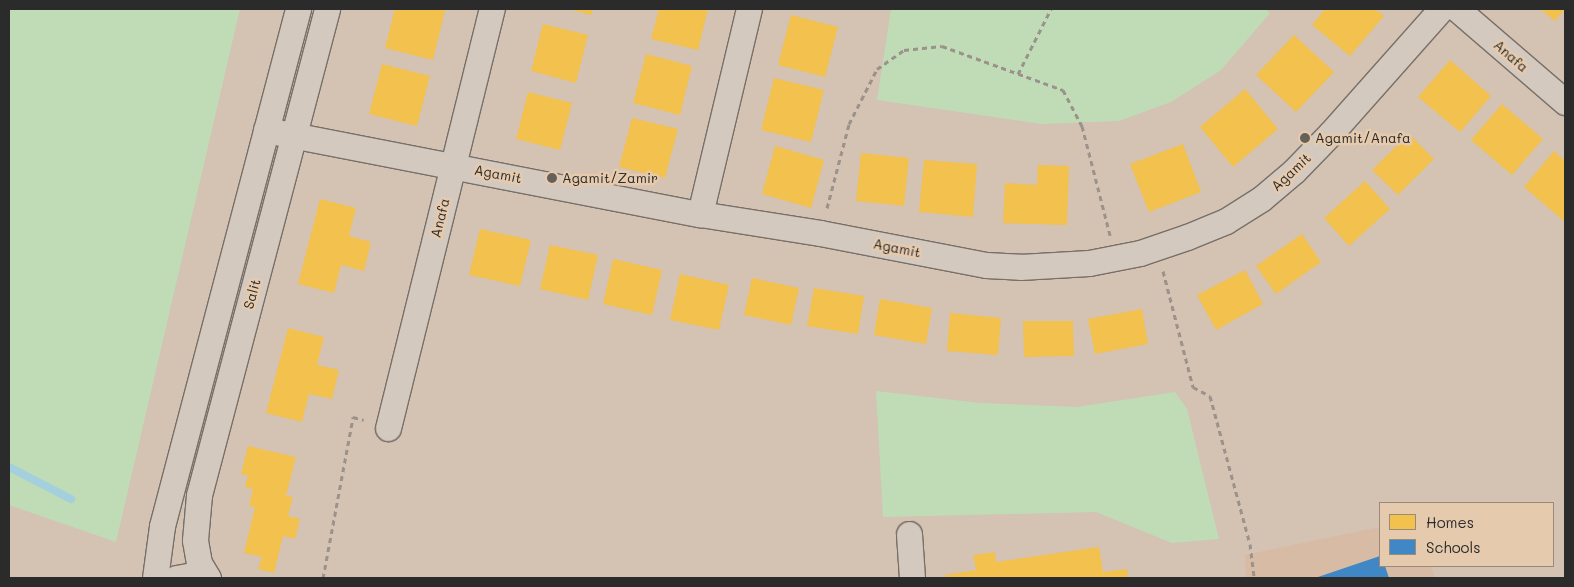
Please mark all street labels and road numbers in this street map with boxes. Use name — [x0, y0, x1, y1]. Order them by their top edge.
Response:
street label: Anafa — [1490, 36, 1532, 76]
street label: Agamit — [1268, 149, 1314, 195]
street label: Agamit — [473, 161, 523, 187]
street label: Anafa — [427, 196, 453, 240]
street label: Agamit — [872, 235, 922, 261]
street label: Salit — [240, 277, 264, 311]

